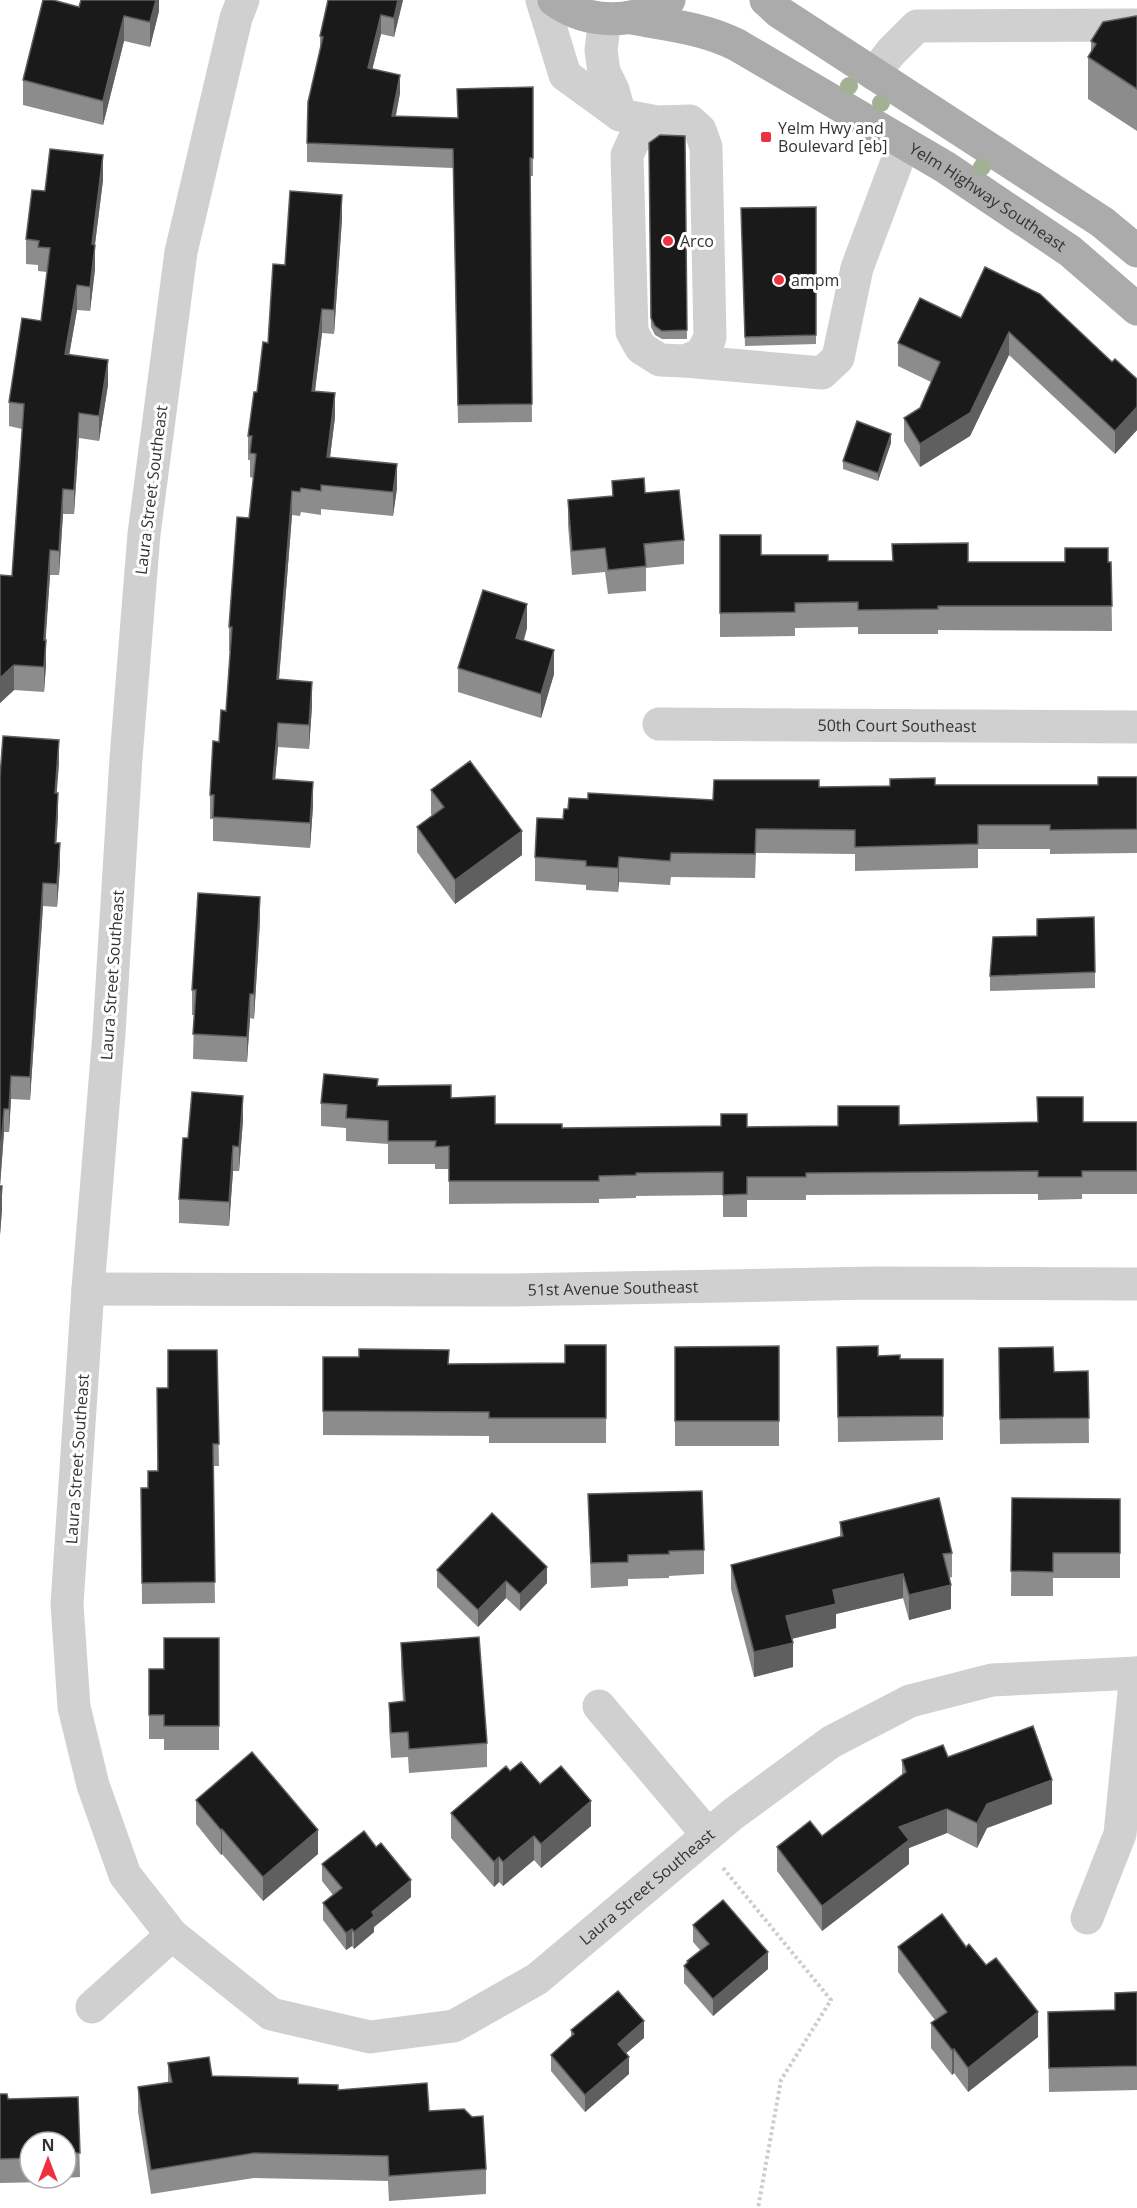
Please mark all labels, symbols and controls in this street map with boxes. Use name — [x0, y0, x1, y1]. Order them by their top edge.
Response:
place label: Yelm Hwy and Boulevard [eb] — [778, 117, 887, 157]
marker: Yelm Hwy and Boulevard [eb] — [759, 130, 773, 144]
street label: Yelm Highway Southeast — [905, 137, 1071, 257]
place label: Arco — [680, 230, 714, 252]
marker: Arco — [661, 234, 675, 248]
place label: ampm — [791, 269, 839, 291]
marker: ampm — [772, 273, 786, 287]
street label: Laura Street Southeast — [130, 404, 172, 576]
street label: 50th Court Southeast — [818, 714, 977, 737]
street label: Laura Street Southeast — [95, 889, 129, 1061]
street label: 51st Avenue Southeast — [527, 1275, 699, 1301]
street label: Laura Street Southeast — [60, 1373, 94, 1545]
street label: Laura Street Southeast — [574, 1823, 719, 1950]
north arrow — [18, 2130, 78, 2190]
text: N — [41, 2134, 55, 2156]

